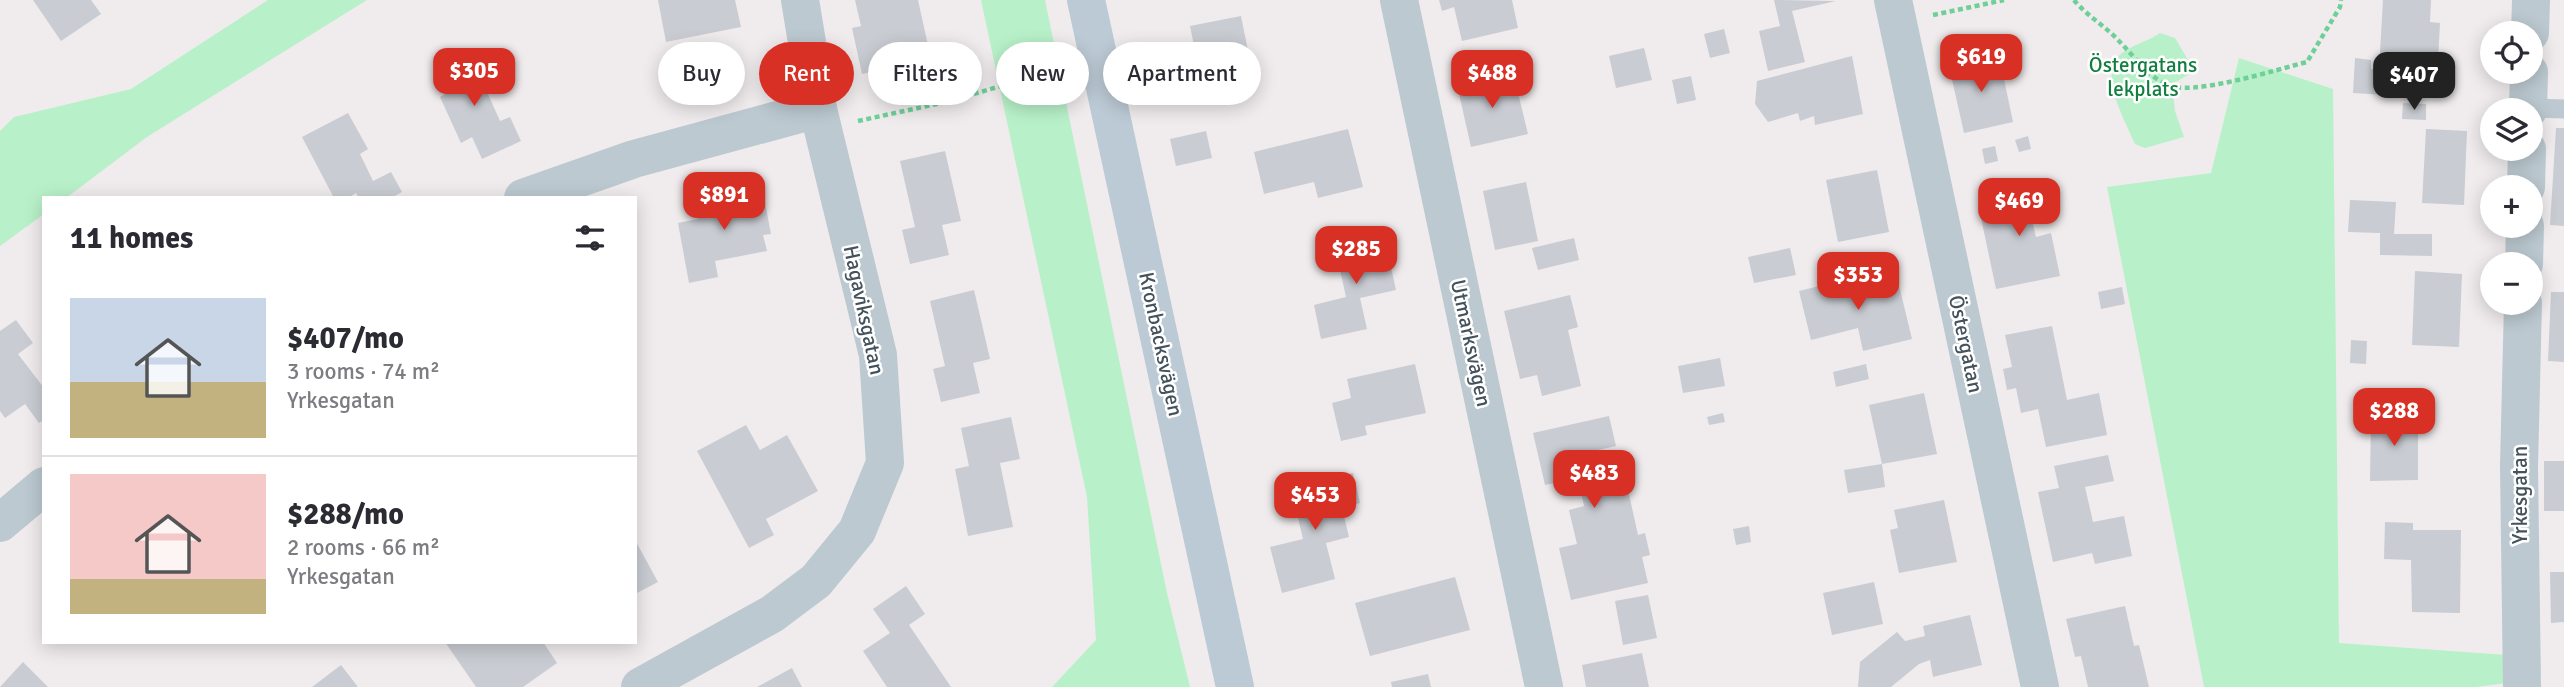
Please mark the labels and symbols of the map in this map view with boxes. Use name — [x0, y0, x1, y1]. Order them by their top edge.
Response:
pin: $619 — [1940, 34, 2022, 94]
pin: $305 — [433, 48, 515, 108]
pin: $488 — [1451, 50, 1533, 110]
park label: Östergatans lekplats — [2089, 52, 2197, 102]
pin: $407 — [2373, 52, 2455, 112]
pin: $891 — [683, 173, 765, 232]
pin: $469 — [1978, 178, 2060, 238]
pin: $285 — [1315, 226, 1397, 286]
street label: Hagaviksgatan — [838, 243, 890, 377]
pin: $353 — [1817, 252, 1899, 312]
street label: Kronbacksvägen — [1133, 270, 1189, 418]
street label: Utmarksvägen — [1445, 277, 1497, 409]
street label: Östergatan — [1943, 293, 1989, 395]
pin: $288 — [2353, 388, 2435, 448]
street label: Yrkesgatan — [2507, 446, 2533, 544]
pin: $483 — [1553, 450, 1635, 510]
pin: $453 — [1274, 472, 1356, 532]

